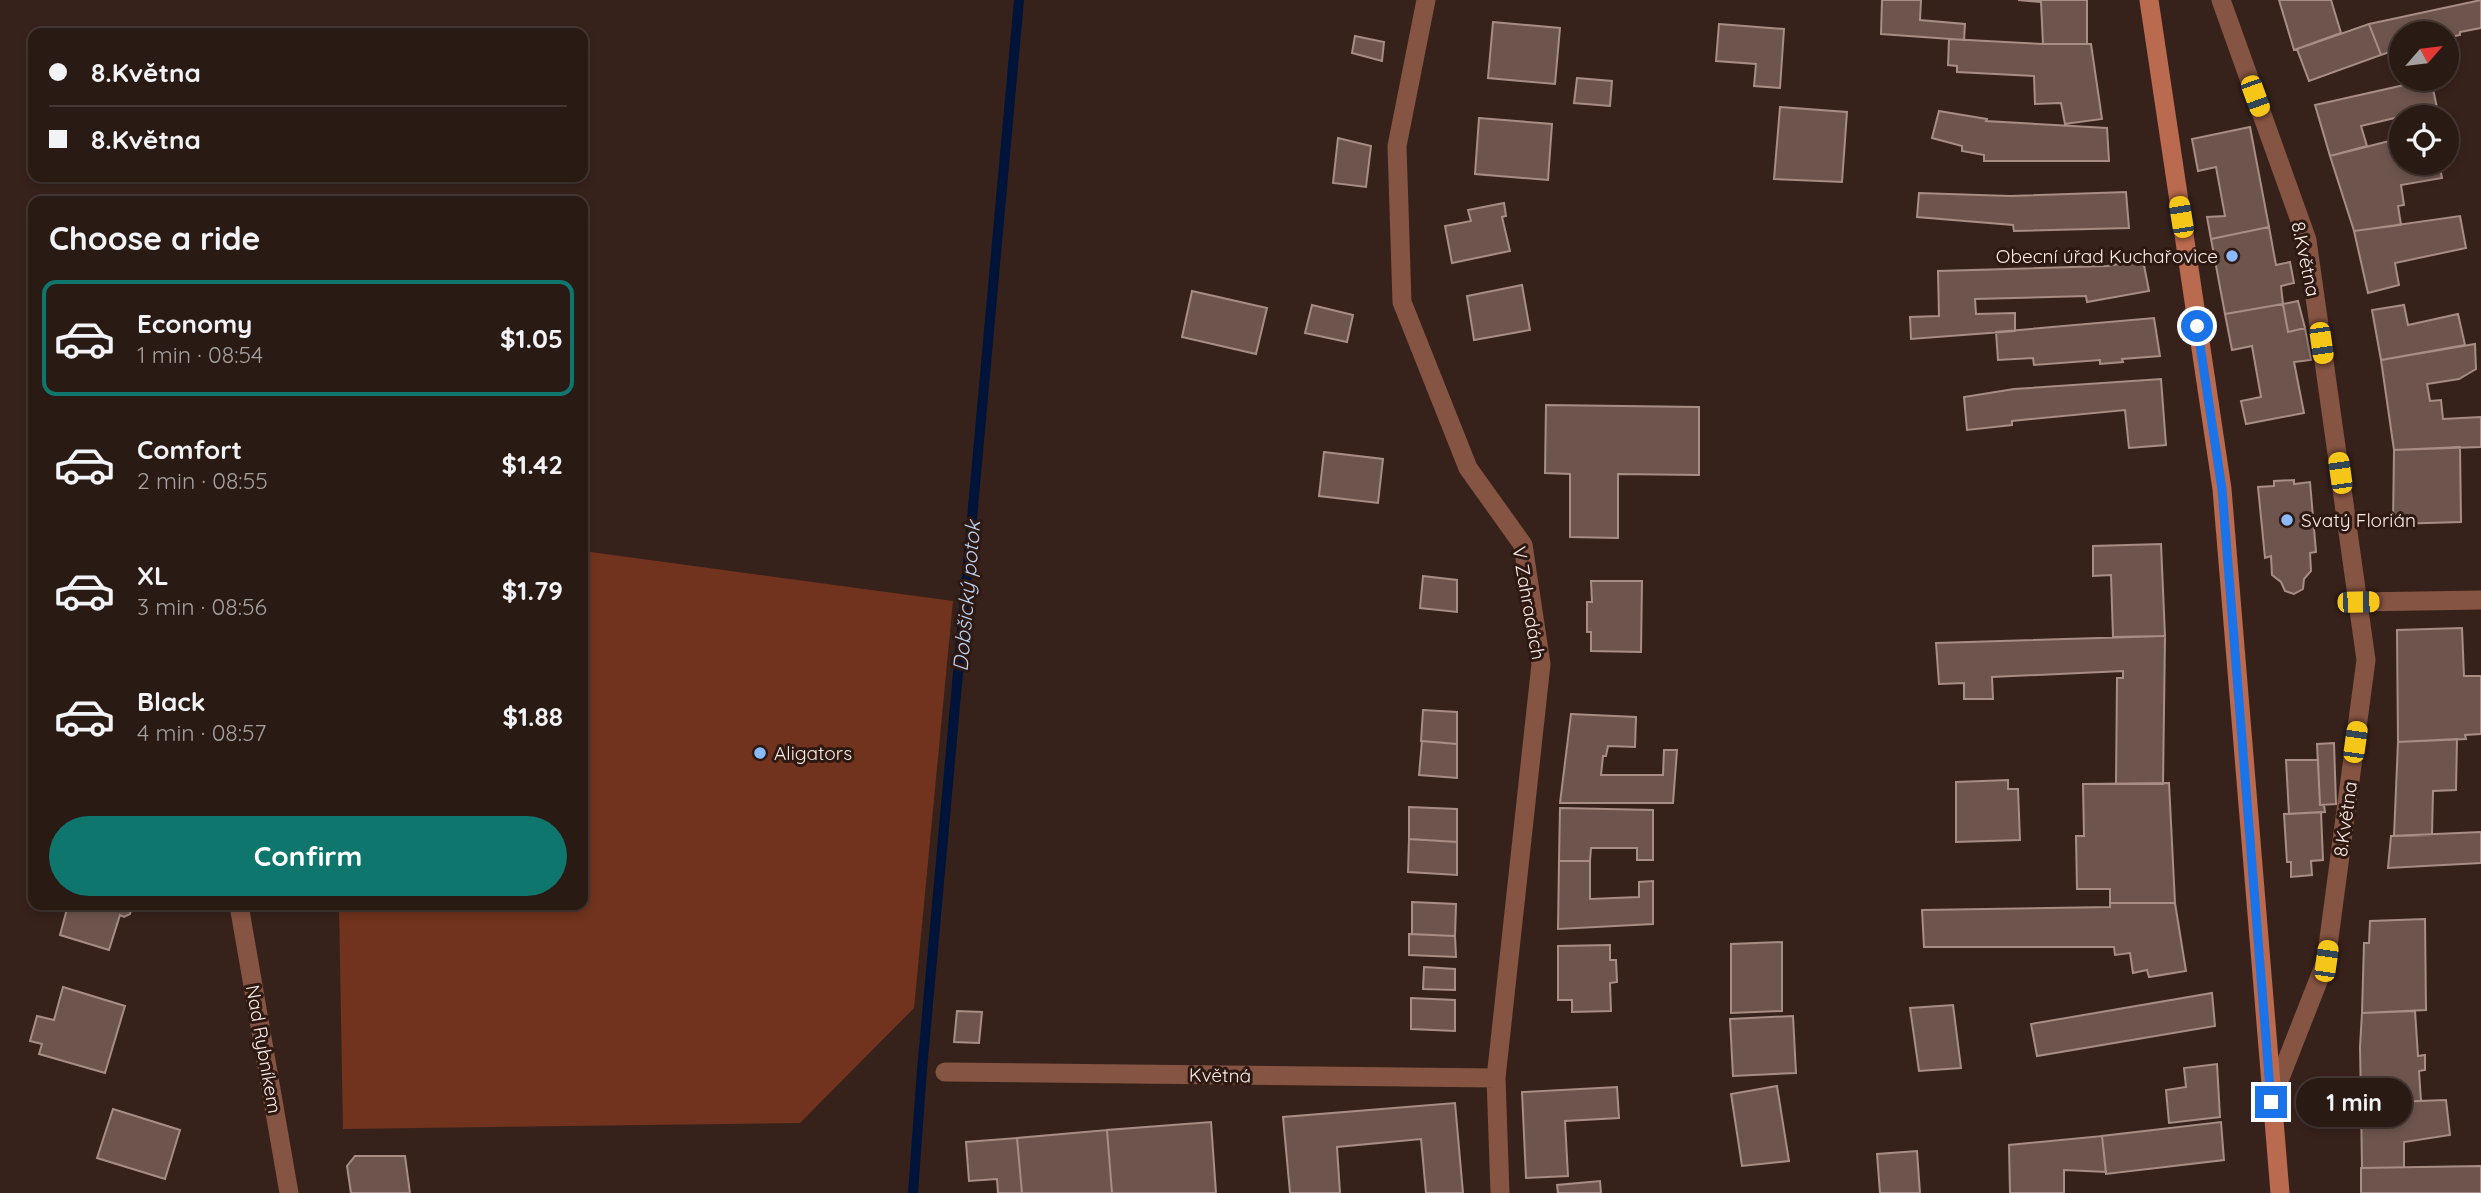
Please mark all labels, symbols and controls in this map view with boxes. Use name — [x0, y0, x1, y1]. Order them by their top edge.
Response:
north arrow — [2389, 21, 2459, 91]
map controls — [2389, 21, 2459, 175]
text: 8.Května — [91, 56, 201, 89]
car — [2238, 73, 2273, 119]
button: locate — [2389, 105, 2459, 175]
text: 8.Května — [91, 123, 201, 156]
car — [2168, 195, 2195, 239]
text: Choose a ride — [49, 218, 261, 258]
street label: 8.Května — [2286, 219, 2326, 299]
place label: Obecní úřad Kuchařovice — [1996, 244, 2218, 268]
marker: Obecní úřad Kuchařovice — [2224, 248, 2240, 264]
icon: car — [53, 307, 116, 370]
text: Economy — [137, 307, 252, 340]
route start — [2181, 310, 2213, 342]
car — [2308, 321, 2335, 365]
text: $1.05 — [500, 322, 563, 355]
text: 1 min · 08:54 — [137, 340, 263, 369]
icon: car — [53, 433, 116, 496]
text: Comfort — [137, 433, 242, 466]
text: $1.42 — [502, 448, 563, 481]
car — [2327, 451, 2354, 495]
text: 2 min · 08:55 — [137, 466, 268, 495]
place label: Svatý Florián — [2301, 508, 2416, 532]
marker: Svatý Florián — [2279, 512, 2295, 528]
water label: Dobšický potok — [946, 518, 986, 672]
street label: V Zahradách — [1507, 544, 1551, 662]
icon: car — [53, 559, 116, 622]
text: XL — [137, 559, 169, 592]
text: $1.79 — [502, 574, 563, 607]
car — [2337, 591, 2380, 613]
text: 3 min · 08:56 — [137, 592, 267, 621]
icon: car — [53, 685, 116, 748]
text: Black — [137, 685, 206, 718]
text: $1.88 — [502, 700, 563, 733]
text: 4 min · 08:57 — [137, 718, 266, 747]
car — [2342, 720, 2369, 764]
place label: Aligators — [774, 741, 852, 765]
marker: Aligators — [752, 745, 768, 761]
street label: 8.Května — [2328, 780, 2362, 858]
button: Confirm — [49, 816, 567, 896]
car — [2313, 939, 2340, 983]
street label: Nad Rybníkem — [241, 983, 287, 1115]
street label: Květná — [1189, 1062, 1251, 1088]
callout: 1 min — [2296, 1078, 2411, 1126]
route end — [2255, 1086, 2287, 1118]
text: 1 min — [2326, 1088, 2382, 1117]

